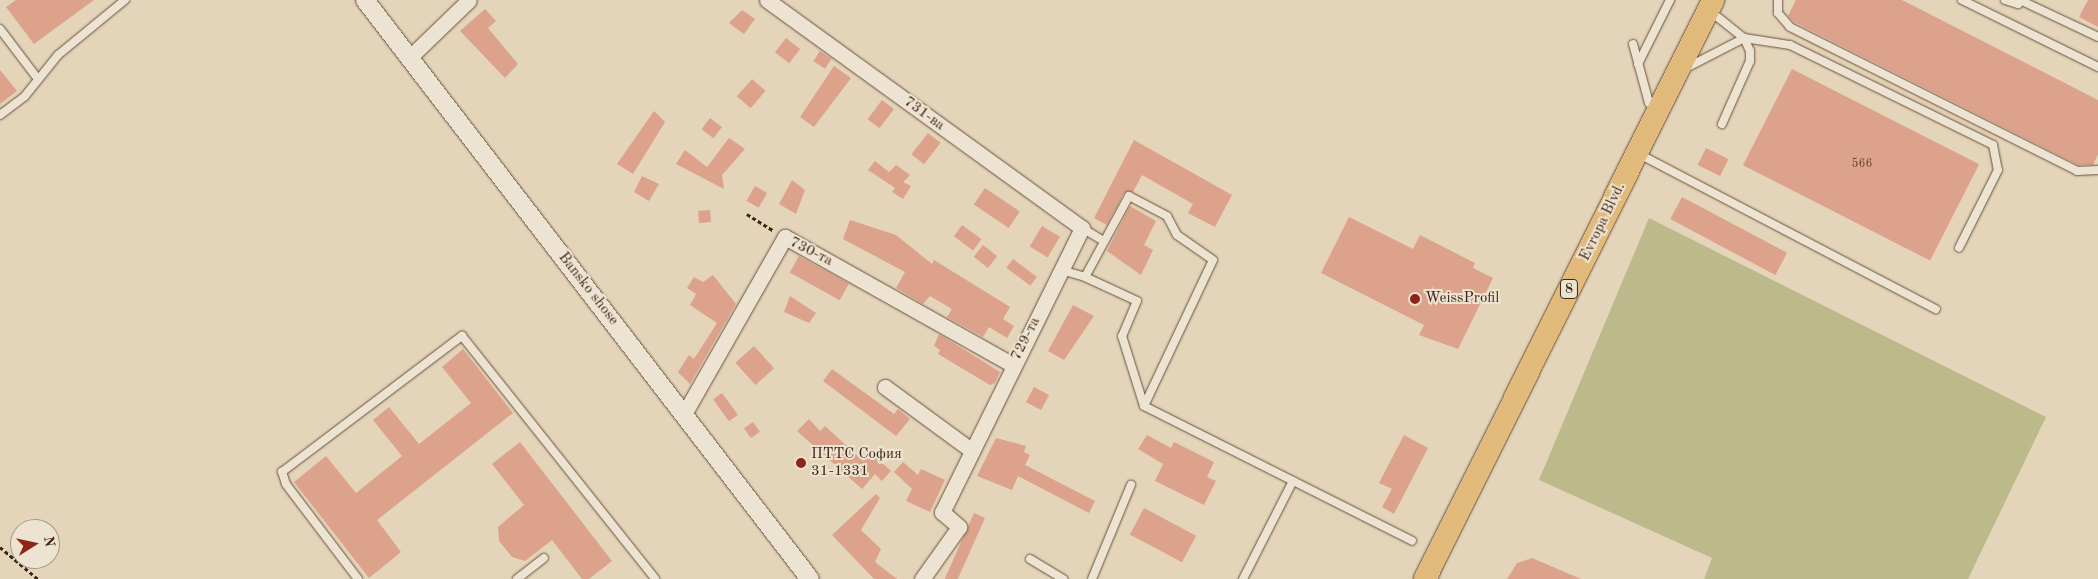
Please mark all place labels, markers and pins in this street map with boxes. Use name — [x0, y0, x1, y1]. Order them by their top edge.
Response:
place label: WeissProfil — [1425, 290, 1499, 308]
marker: WeissProfil — [1409, 293, 1421, 305]
place label: ПТТС София 31-1331 — [811, 445, 902, 480]
marker: ПТТС София 31-1331 — [795, 457, 807, 469]

